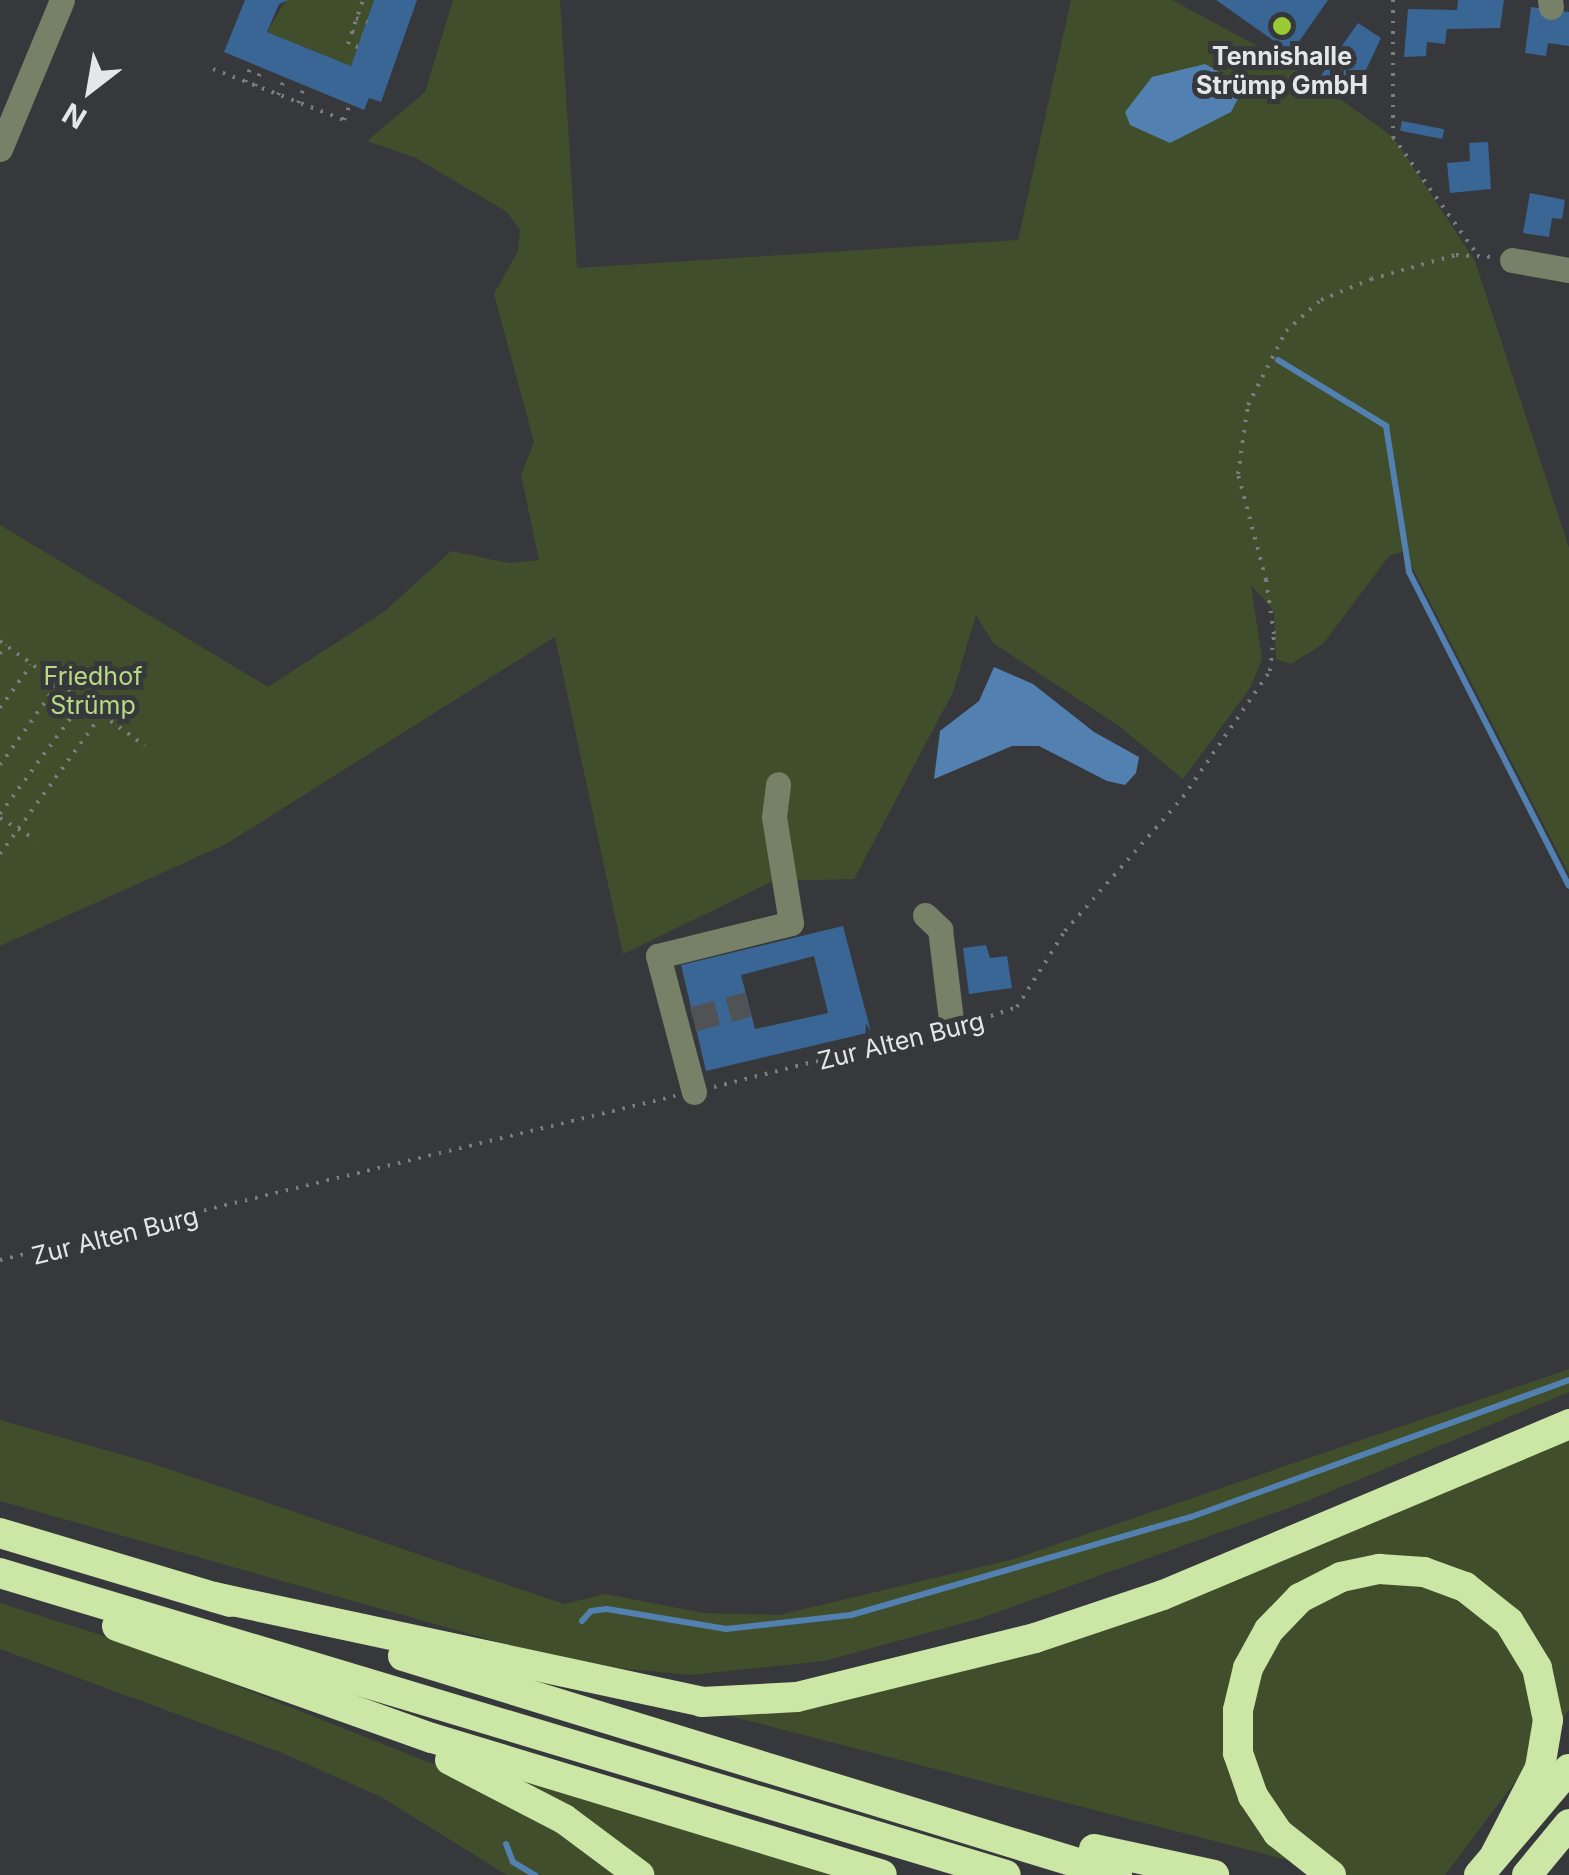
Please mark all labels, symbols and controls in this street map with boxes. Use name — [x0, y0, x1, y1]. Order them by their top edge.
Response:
marker: Tennishalle Strümp GmbH — [1271, 15, 1293, 37]
north arrow — [40, 40, 140, 140]
place label: Tennishalle Strümp GmbH — [1196, 42, 1368, 101]
text: N — [57, 96, 92, 136]
park label: Friedhof Strümp — [44, 662, 142, 721]
street label: Zur Alten Burg — [815, 1006, 987, 1076]
street label: Zur Alten Burg — [29, 1201, 201, 1271]

